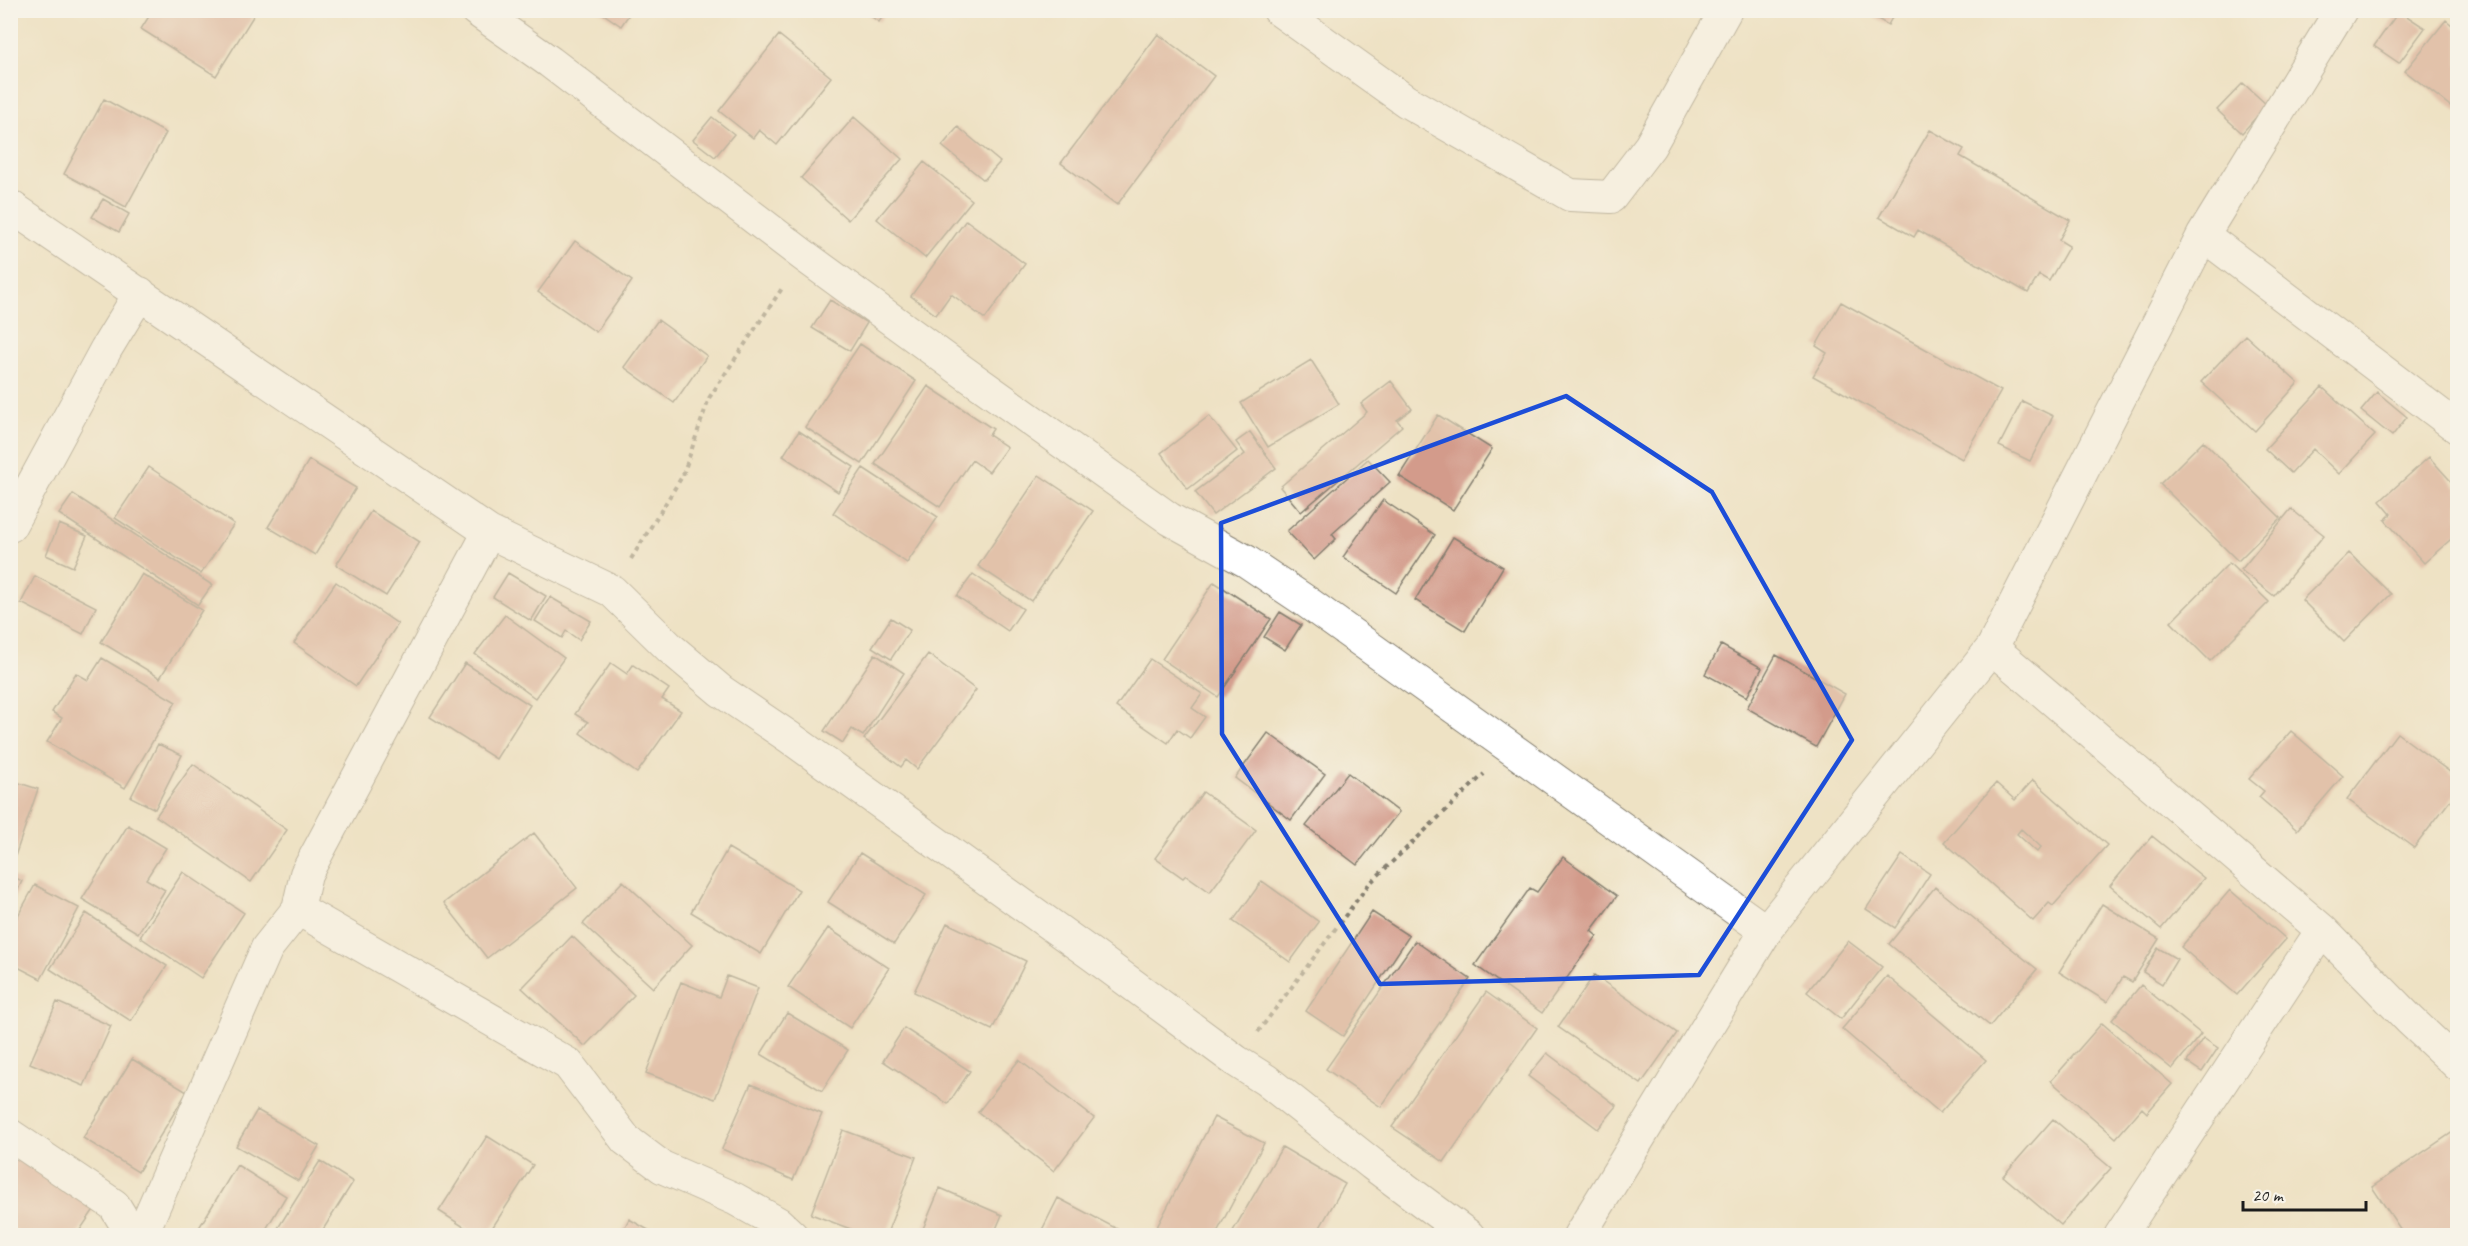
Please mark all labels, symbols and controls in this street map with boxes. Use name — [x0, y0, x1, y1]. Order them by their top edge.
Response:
scale bar — [2243, 1174, 2366, 1212]
text: 20 m — [2252, 1184, 2285, 1206]

